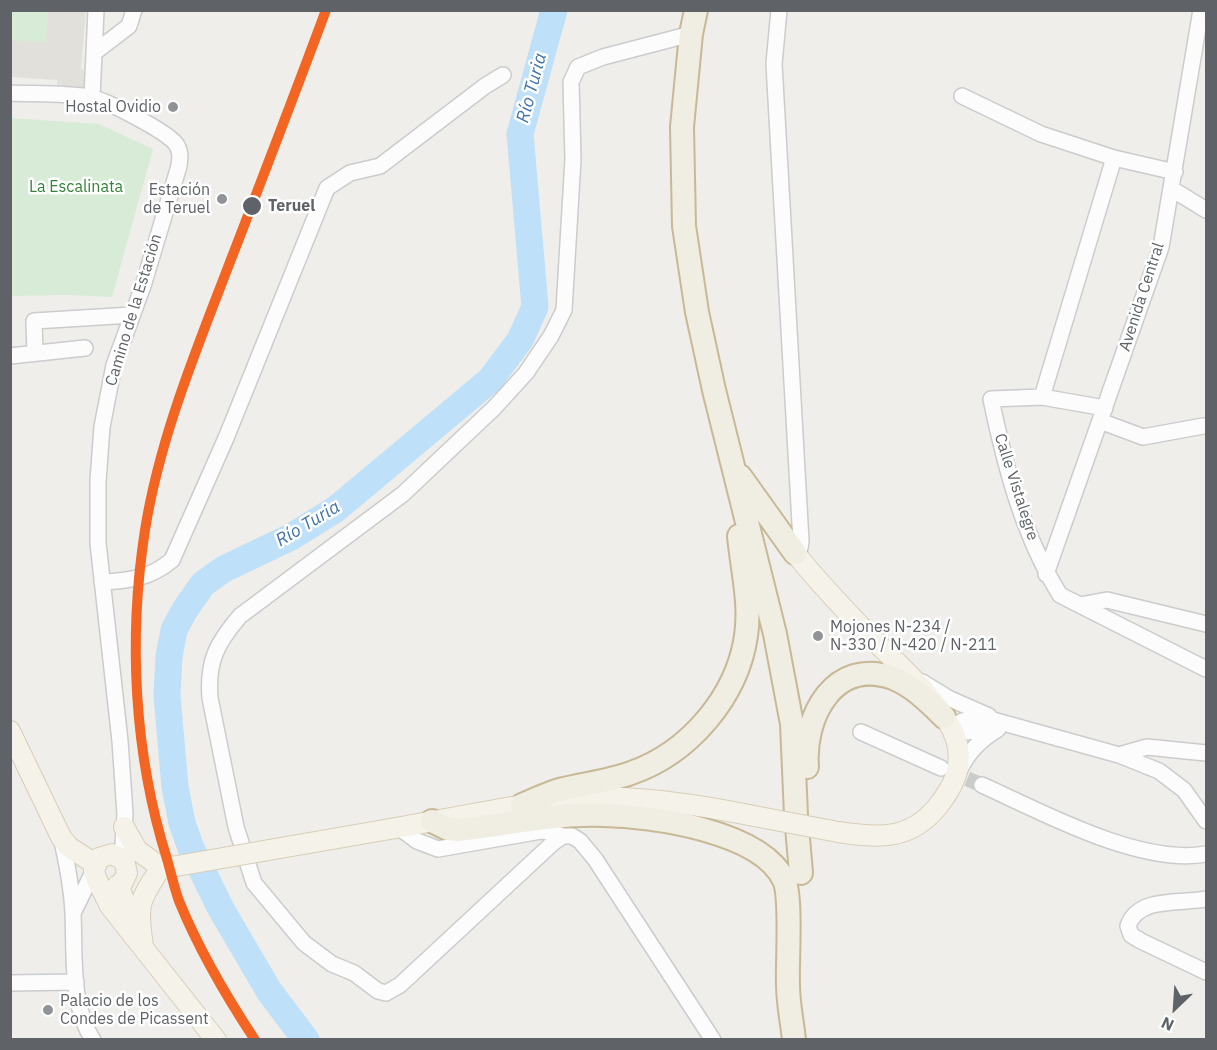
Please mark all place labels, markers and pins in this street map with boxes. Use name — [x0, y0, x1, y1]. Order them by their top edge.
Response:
place label: Hostal Ovidio — [65, 97, 161, 117]
marker: Hostal Ovidio — [166, 100, 180, 114]
place label: Estación de Teruel — [143, 180, 210, 218]
marker: Estación de Teruel — [215, 192, 229, 206]
marker: Teruel — [241, 195, 263, 217]
place label: Teruel — [268, 196, 315, 216]
place label: Mojones N-234 / N-330 / N-420 / N-211 — [830, 617, 997, 655]
marker: Mojones N-234 / N-330 / N-420 / N-211 — [811, 629, 825, 643]
place label: Palacio de los Condes de Picassent — [60, 991, 209, 1029]
marker: Palacio de los Condes de Picassent — [41, 1003, 55, 1017]

